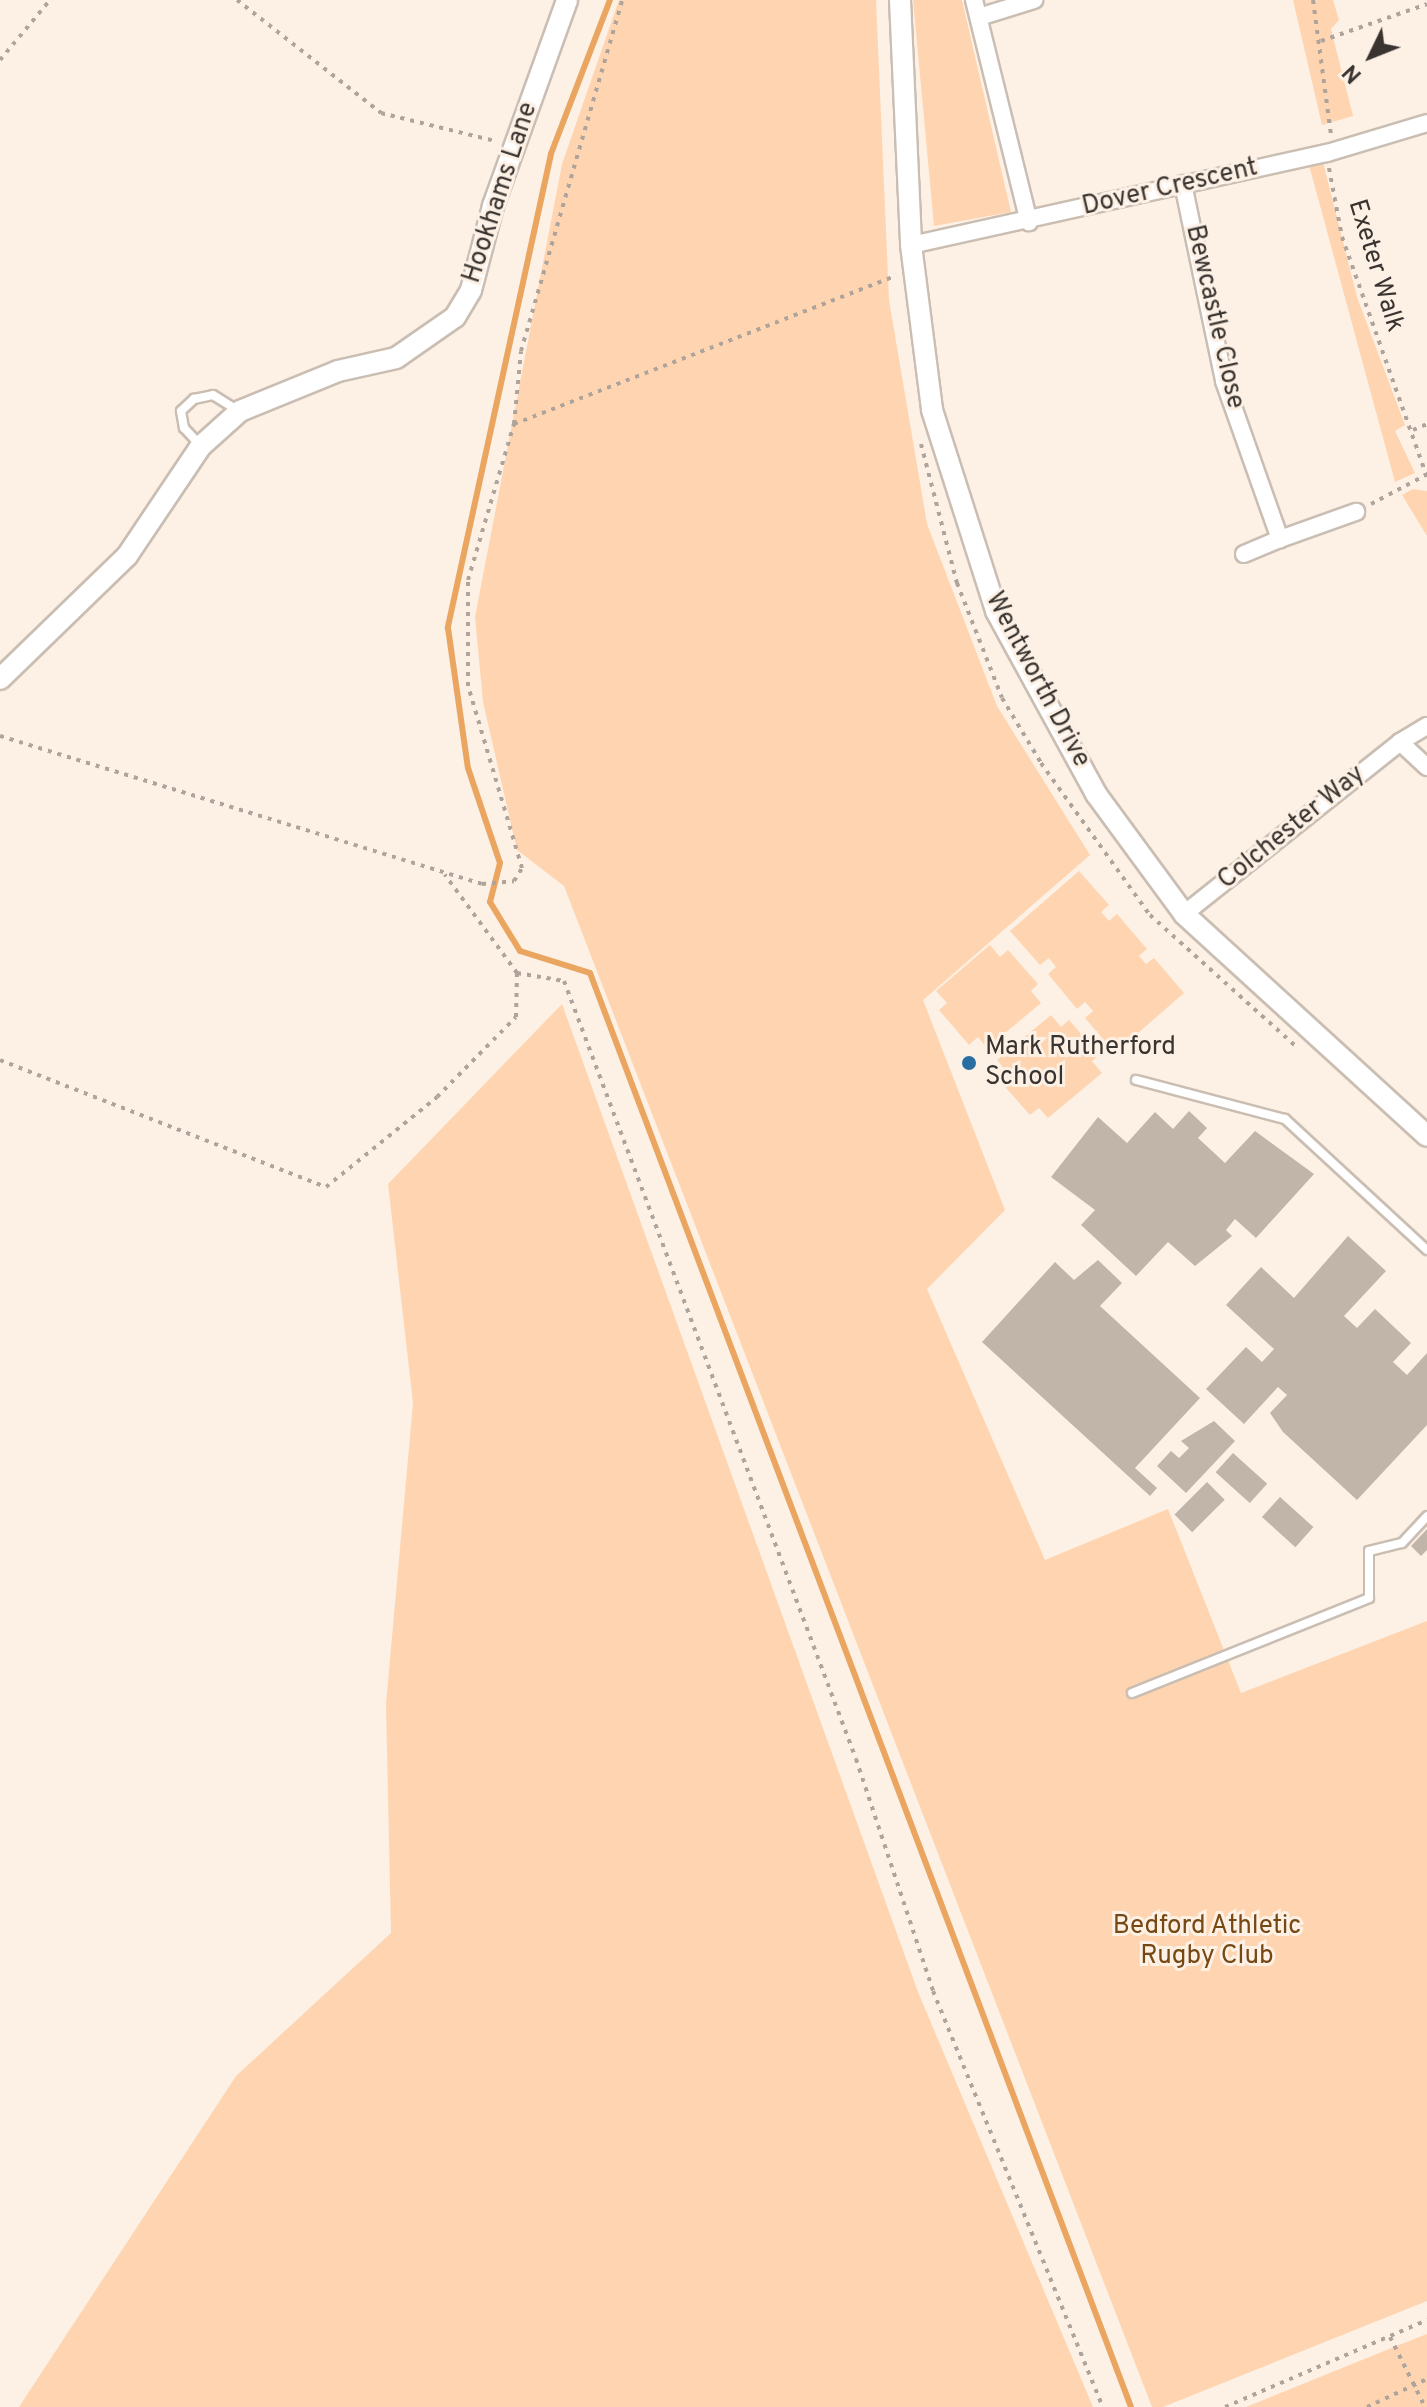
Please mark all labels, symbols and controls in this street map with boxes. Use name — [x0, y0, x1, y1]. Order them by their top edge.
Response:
north arrow — [1331, 16, 1411, 96]
text: N — [1338, 58, 1368, 88]
street label: Hookhams Lane — [457, 99, 545, 287]
street label: Dover Crescent — [1079, 153, 1261, 223]
street label: Exeter Walk — [1340, 196, 1410, 336]
street label: Bewcastle Close — [1178, 222, 1250, 412]
street label: Wentworth Drive — [978, 587, 1096, 773]
street label: Colchester Way — [1212, 759, 1372, 897]
place label: Mark Rutherford School — [985, 1032, 1176, 1094]
marker: Mark Rutherford School — [960, 1054, 978, 1072]
park label: Bedford Athletic Rugby Club — [1112, 1911, 1302, 1972]

